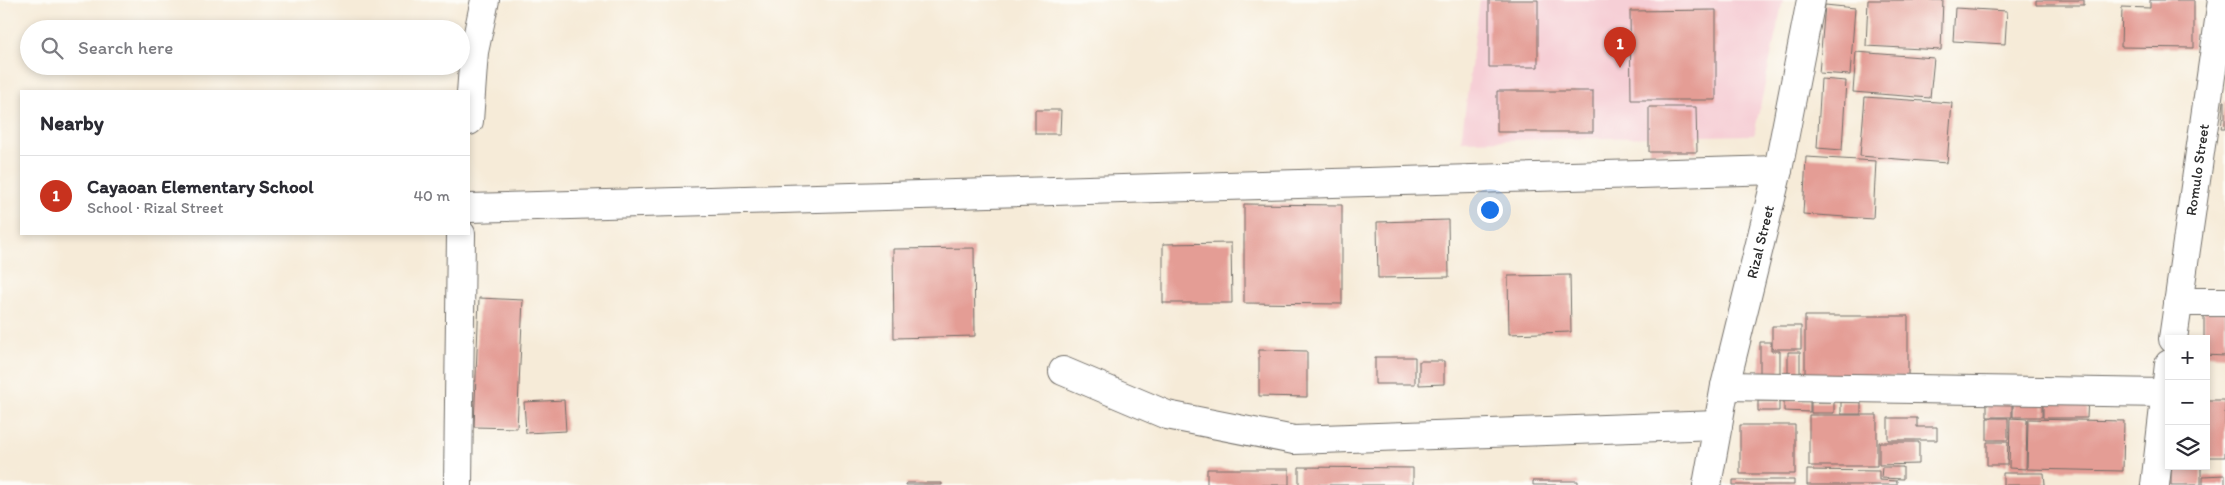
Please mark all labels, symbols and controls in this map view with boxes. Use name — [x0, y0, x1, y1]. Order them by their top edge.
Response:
search box — [20, 20, 470, 75]
pin: 1 — [1604, 27, 1636, 68]
icon: search — [38, 34, 66, 62]
text: Search here — [78, 36, 173, 59]
text: Nearby — [40, 110, 104, 135]
street label: Romulo Street — [2182, 122, 2213, 217]
text: Cayaoan Elementary School — [87, 175, 314, 198]
text: 1 — [52, 186, 60, 205]
text: 40 m — [413, 186, 450, 205]
your location — [1477, 197, 1503, 223]
text: School · Rizal Street — [87, 198, 223, 217]
street label: Rizal Street — [1743, 203, 1778, 280]
map controls — [2165, 335, 2210, 470]
button: + — [2165, 335, 2210, 380]
button: − — [2165, 380, 2210, 425]
button: layers — [2165, 425, 2210, 470]

